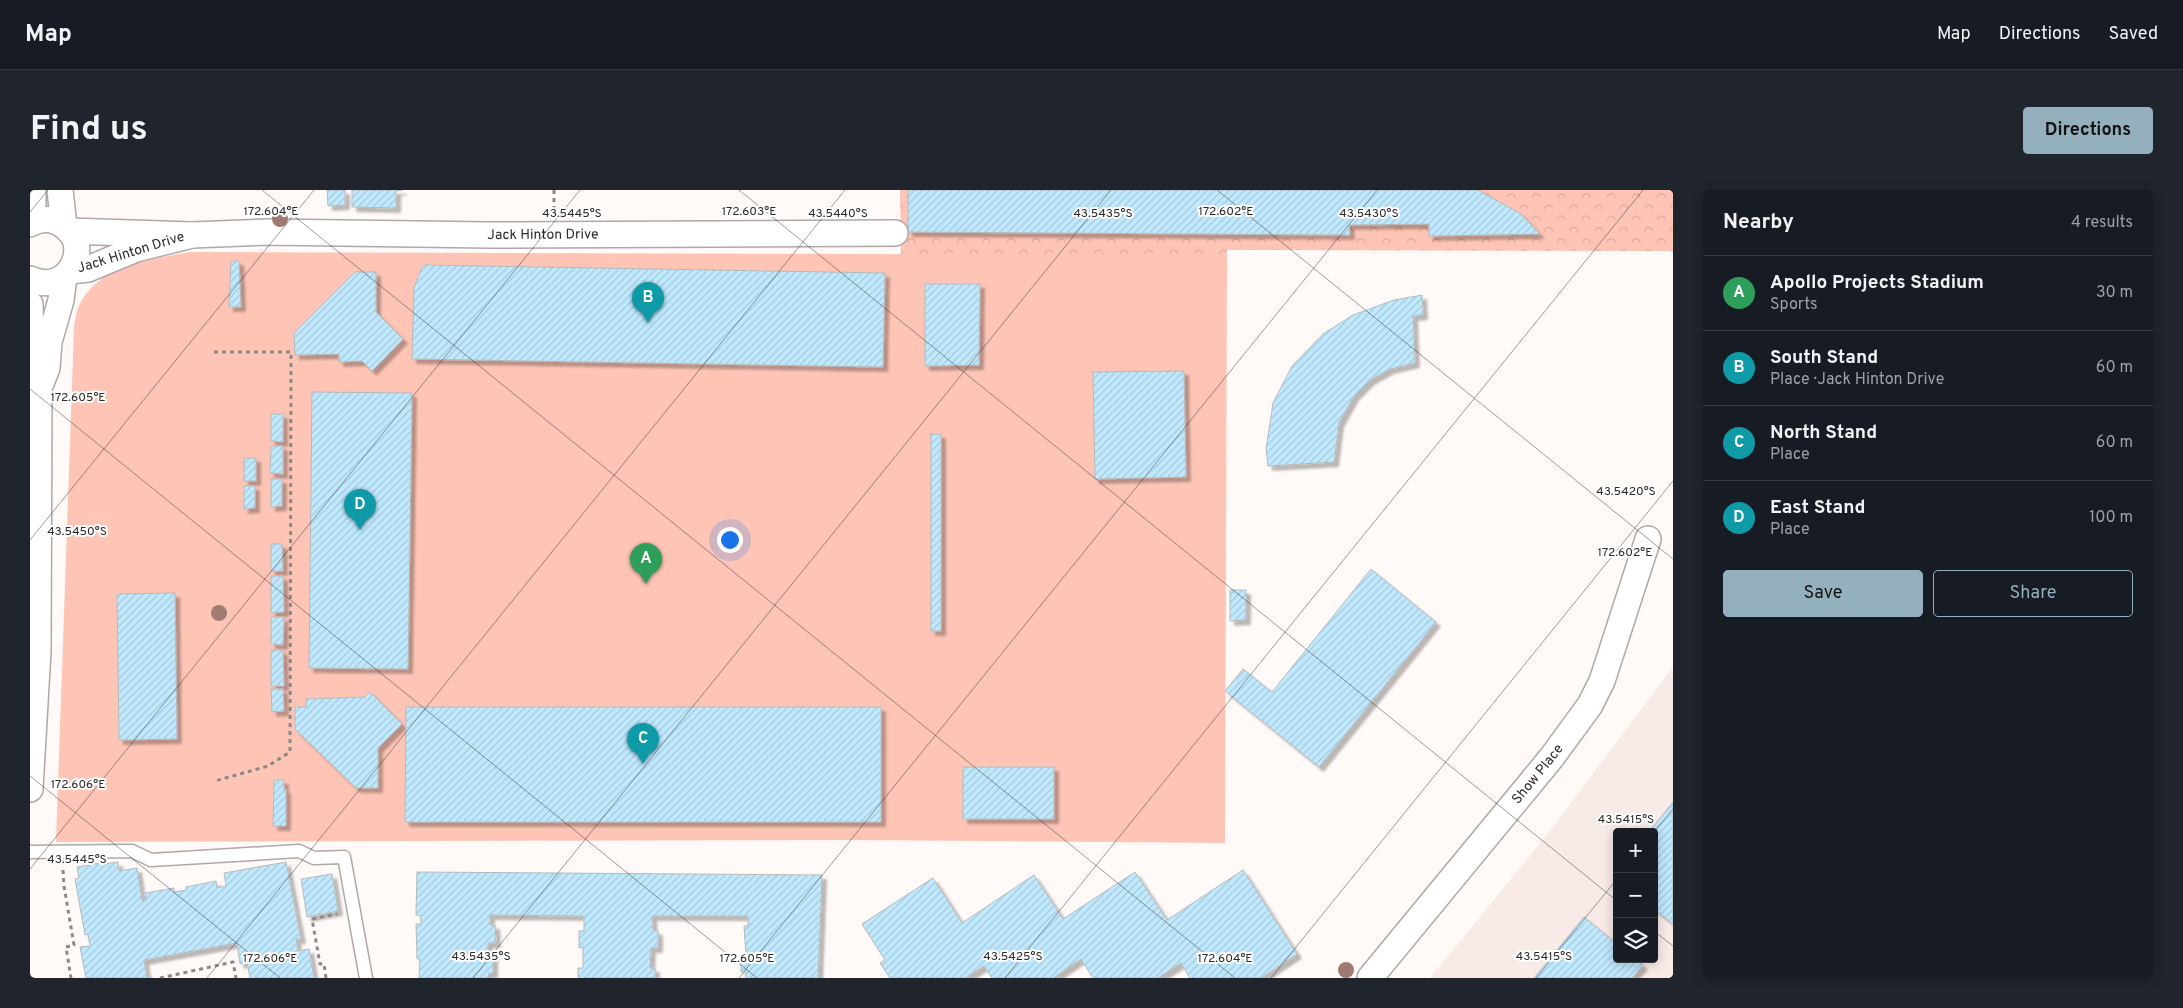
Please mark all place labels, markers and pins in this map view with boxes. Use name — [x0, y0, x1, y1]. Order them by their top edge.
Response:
pin: B — [632, 282, 664, 323]
pin: D — [344, 489, 376, 530]
pin: A — [630, 543, 662, 584]
pin: C — [627, 723, 659, 764]

